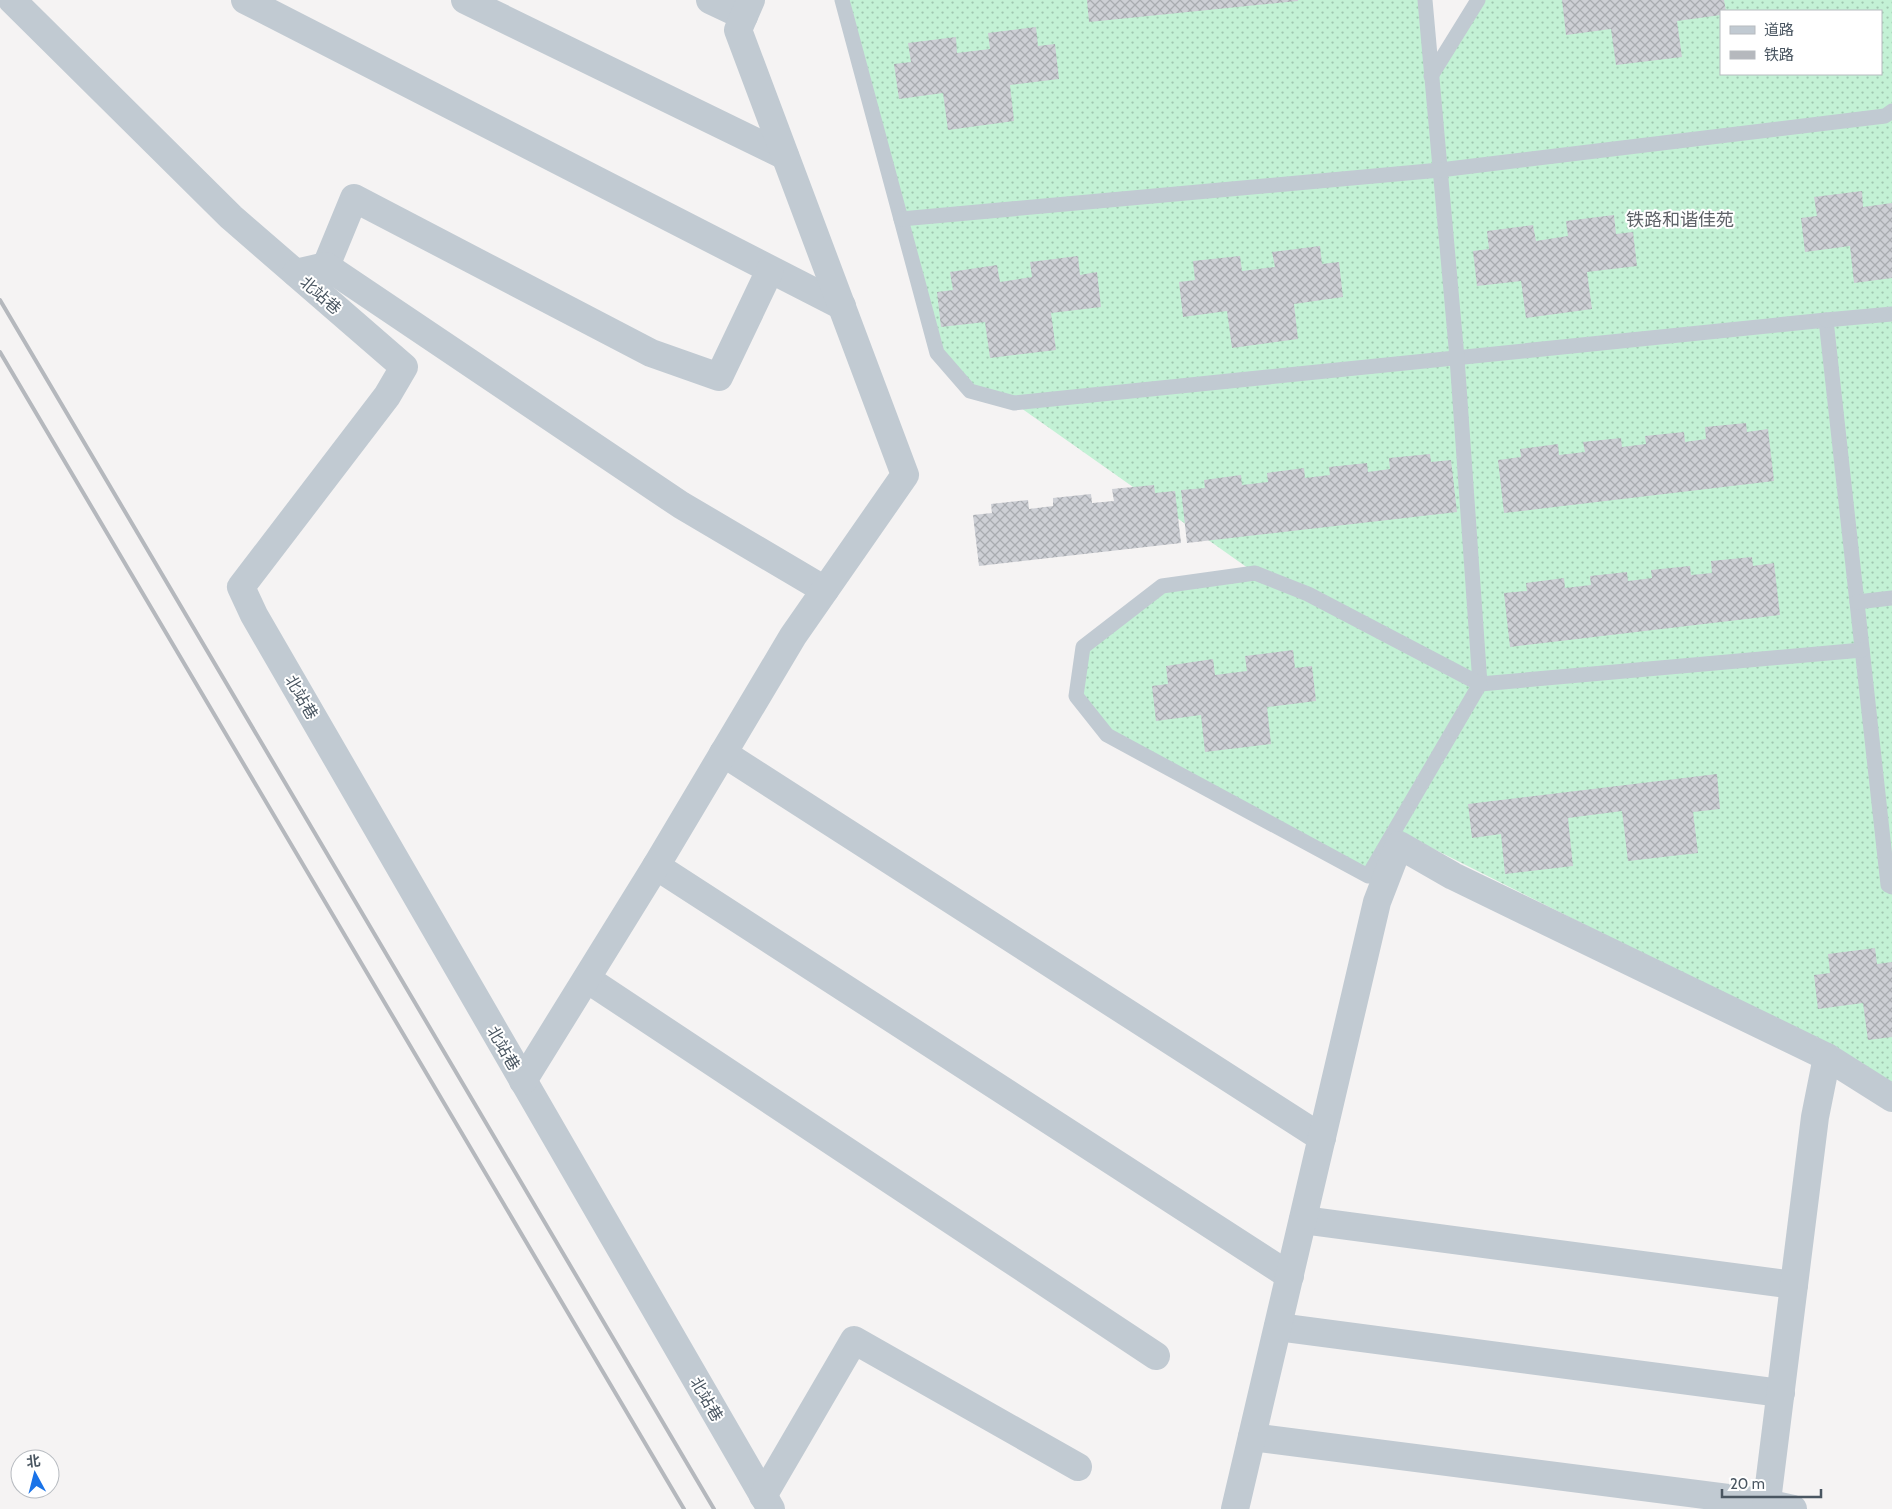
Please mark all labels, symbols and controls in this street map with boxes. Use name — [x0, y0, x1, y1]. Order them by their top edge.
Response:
legend — [1720, 10, 1882, 75]
text: 道路 — [1764, 21, 1794, 39]
text: 铁路 — [1764, 46, 1794, 64]
district label: 铁路和谐佳苑 — [1626, 209, 1734, 231]
street label: 北站巷 — [296, 272, 345, 318]
street label: 北站巷 — [281, 672, 322, 723]
street label: 北站巷 — [483, 1023, 524, 1074]
street label: 北站巷 — [686, 1374, 727, 1425]
north arrow — [10, 1449, 60, 1499]
text: 北 — [25, 1451, 41, 1471]
scale bar — [1722, 1466, 1821, 1498]
text: 20 m — [1730, 1475, 1765, 1493]

